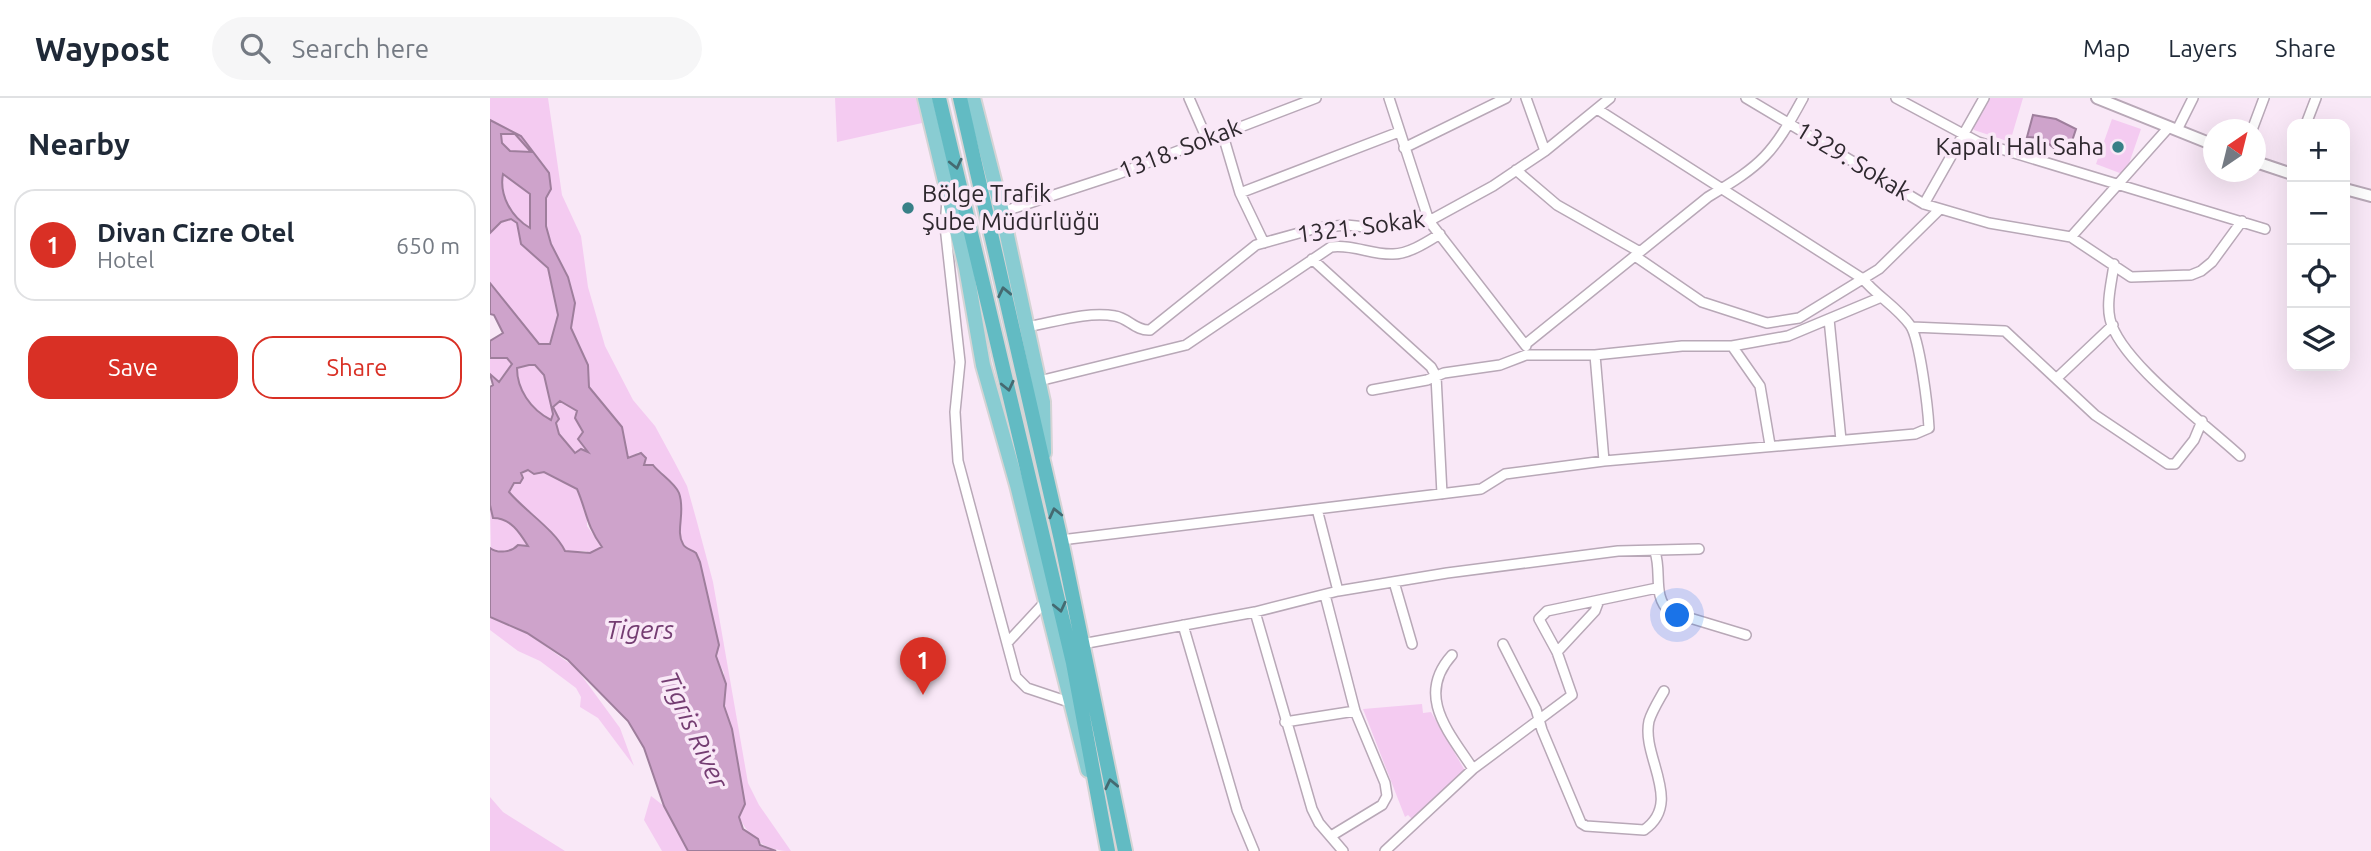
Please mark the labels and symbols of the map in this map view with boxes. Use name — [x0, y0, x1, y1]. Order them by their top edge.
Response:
street label: 1318. Sokak — [1115, 113, 1245, 184]
street label: 1329. Sokak — [1791, 116, 1915, 205]
north arrow — [2203, 119, 2266, 182]
place label: Kapalı Halı Saha — [1935, 133, 2104, 160]
marker: Kapalı Halı Saha — [2110, 139, 2126, 155]
one-way arrow — [948, 158, 962, 170]
place label: Bölge Trafik Şube Müdürlüğü — [922, 180, 1100, 235]
marker: Bölge Trafik Şube Müdürlüğü — [900, 200, 916, 216]
street label: 1321. Sokak — [1295, 205, 1426, 248]
one-way arrow — [997, 286, 1012, 298]
one-way arrow — [1000, 380, 1014, 392]
one-way arrow — [1048, 507, 1063, 519]
your location — [1660, 598, 1694, 632]
one-way arrow — [1051, 601, 1066, 613]
water label: Tigers — [606, 615, 674, 644]
pin: 1 — [900, 637, 946, 695]
water label: Tigris River — [655, 667, 735, 794]
one-way arrow — [1104, 778, 1119, 790]

